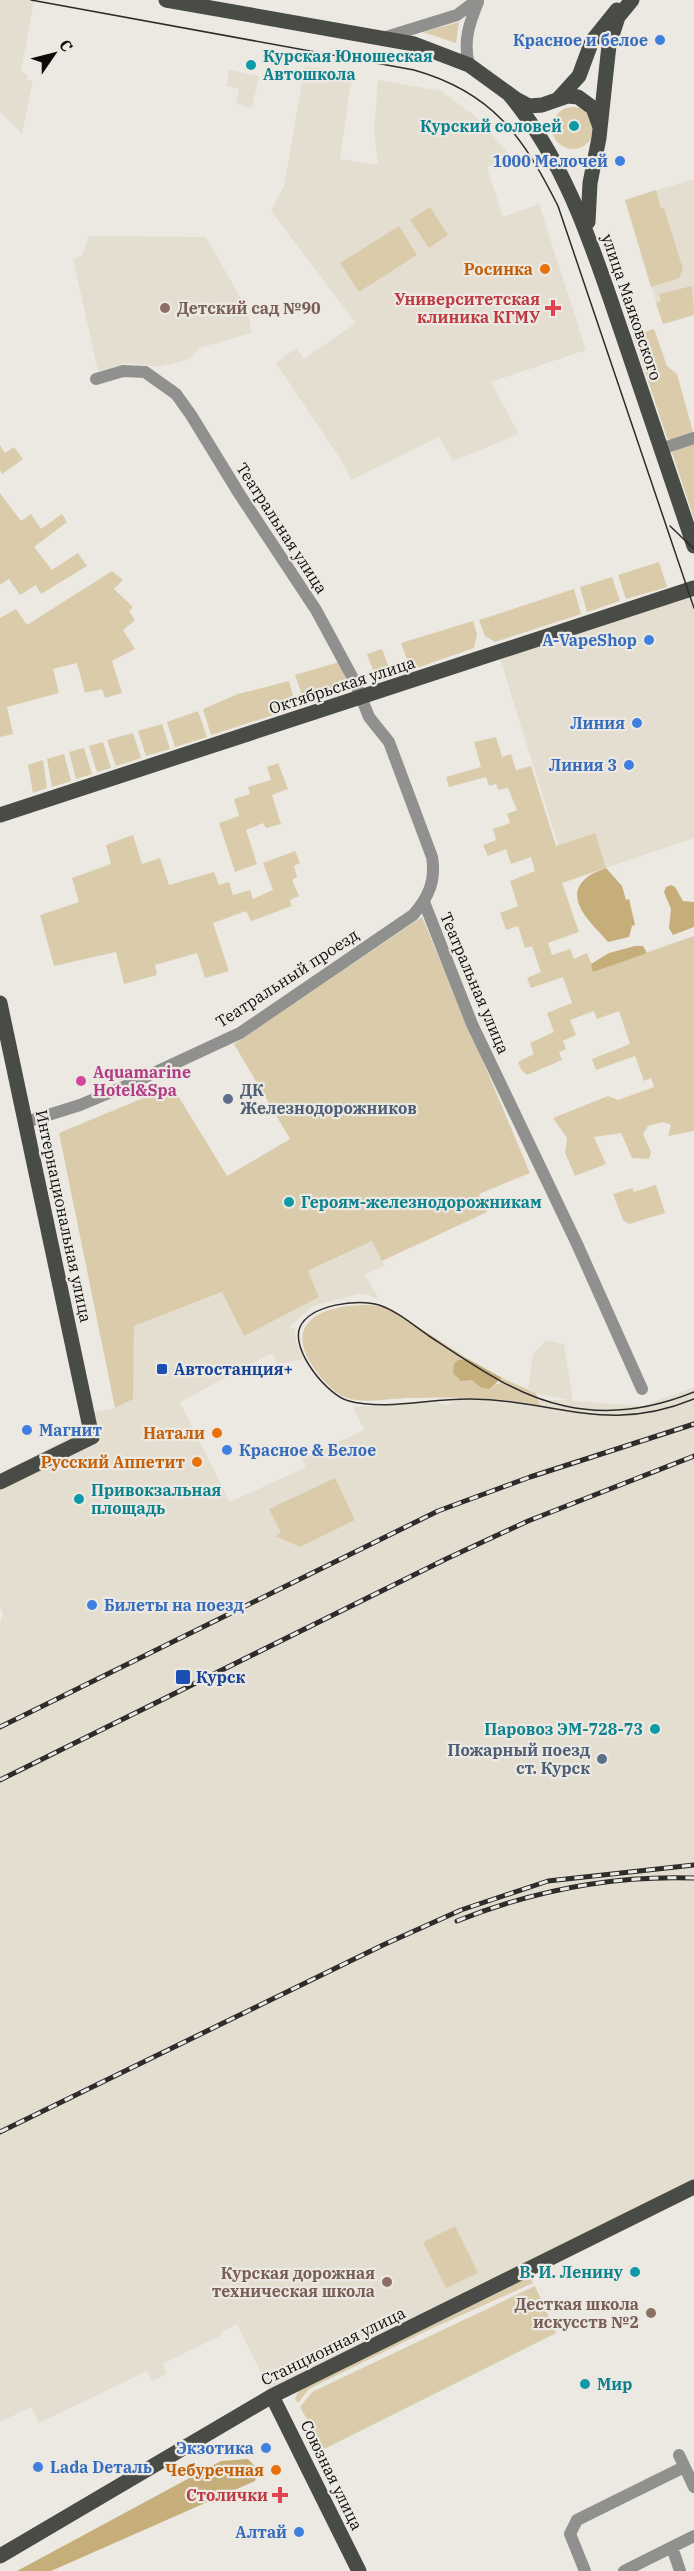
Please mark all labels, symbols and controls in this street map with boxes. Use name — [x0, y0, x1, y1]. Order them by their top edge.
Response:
north arrow — [24, 24, 84, 84]
place label: Красное и белое — [513, 30, 648, 50]
marker: Красное и белое — [653, 33, 667, 47]
text: С — [55, 35, 78, 55]
place label: Курская Юношеская Автошкола — [263, 46, 433, 84]
marker: Курская Юношеская Автошкола — [244, 58, 258, 72]
place label: Курский соловей — [420, 116, 562, 136]
marker: Курский соловей — [567, 119, 581, 133]
place label: 1000 Мелочей — [492, 151, 608, 171]
marker: 1000 Мелочей — [613, 154, 627, 168]
street label: улица Маяковского — [598, 231, 666, 383]
place label: Росинка — [464, 259, 533, 279]
marker: Росинка — [538, 262, 552, 276]
place label: Университетская клиника КГМУ — [394, 289, 541, 327]
place label: Детский сад №90 — [177, 298, 321, 318]
marker: Университетская клиника КГМУ — [544, 299, 562, 317]
marker: Детский сад №90 — [158, 301, 172, 315]
street label: Театральная улица — [232, 459, 332, 597]
place label: A-VapeShop — [542, 630, 637, 650]
marker: A-VapeShop — [642, 633, 656, 647]
street label: Октябрьская улица — [266, 652, 418, 718]
place label: Линия — [570, 713, 625, 733]
marker: Линия — [630, 716, 644, 730]
place label: Линия 3 — [549, 755, 617, 775]
marker: Линия 3 — [622, 758, 636, 772]
street label: Театральная улица — [436, 909, 514, 1057]
street label: Театральный проезд — [212, 924, 362, 1032]
place label: Aquamarine Hotel&Spa — [93, 1062, 191, 1100]
marker: Aquamarine Hotel&Spa — [74, 1074, 88, 1088]
place label: ДК Железнодорожников — [240, 1080, 417, 1118]
marker: ДК Железнодорожников — [221, 1092, 235, 1106]
street label: Интернациональная улица — [32, 1108, 96, 1324]
place label: Героям-железнодорожникам — [301, 1192, 542, 1212]
marker: Героям-железнодорожникам — [282, 1195, 296, 1209]
place label: Автостанция+ — [174, 1359, 293, 1379]
marker: Автостанция+ — [155, 1362, 169, 1376]
place label: Магнит — [39, 1420, 102, 1440]
marker: Магнит — [20, 1423, 34, 1437]
place label: Натали — [143, 1423, 205, 1443]
marker: Натали — [210, 1426, 224, 1440]
place label: Красное & Белое — [239, 1440, 376, 1460]
marker: Красное & Белое — [220, 1443, 234, 1457]
place label: Русский Аппетит — [41, 1452, 185, 1472]
marker: Русский Аппетит — [190, 1455, 204, 1469]
place label: Привокзальная площадь — [91, 1480, 222, 1518]
marker: Привокзальная площадь — [72, 1492, 86, 1506]
place label: Билеты на поезд — [104, 1595, 244, 1615]
marker: Билеты на поезд — [85, 1598, 99, 1612]
place label: Курск — [196, 1667, 245, 1687]
marker: Курск — [174, 1668, 192, 1686]
place label: Паровоз ЭМ-728-73 — [484, 1719, 643, 1739]
marker: Паровоз ЭМ-728-73 — [648, 1722, 662, 1736]
place label: Пожарный поезд ст. Курск — [447, 1740, 591, 1778]
marker: Пожарный поезд ст. Курск — [595, 1752, 609, 1766]
place label: В. И. Ленину — [519, 2262, 624, 2282]
place label: Курская дорожная техническая школа — [212, 2263, 375, 2301]
marker: В. И. Ленину — [628, 2265, 642, 2279]
marker: Курская дорожная техническая школа — [380, 2275, 394, 2289]
place label: Десткая школа искусств №2 — [514, 2294, 639, 2332]
street label: Станционная улица — [257, 2302, 409, 2390]
marker: Десткая школа искусств №2 — [644, 2306, 658, 2320]
place label: Мир — [597, 2374, 632, 2394]
marker: Мир — [578, 2377, 592, 2391]
street label: Союзная улица — [297, 2417, 367, 2534]
place label: Экзотика — [176, 2438, 254, 2458]
marker: Экзотика — [259, 2441, 273, 2455]
place label: Lada Dеталь — [50, 2457, 152, 2477]
marker: Lada Dеталь — [31, 2460, 45, 2474]
place label: Чебуречная — [165, 2460, 264, 2480]
marker: Чебуречная — [269, 2463, 283, 2477]
place label: Столички — [186, 2485, 268, 2505]
marker: Столички — [273, 2488, 287, 2502]
place label: Алтай — [235, 2522, 287, 2542]
marker: Алтай — [292, 2525, 306, 2539]

